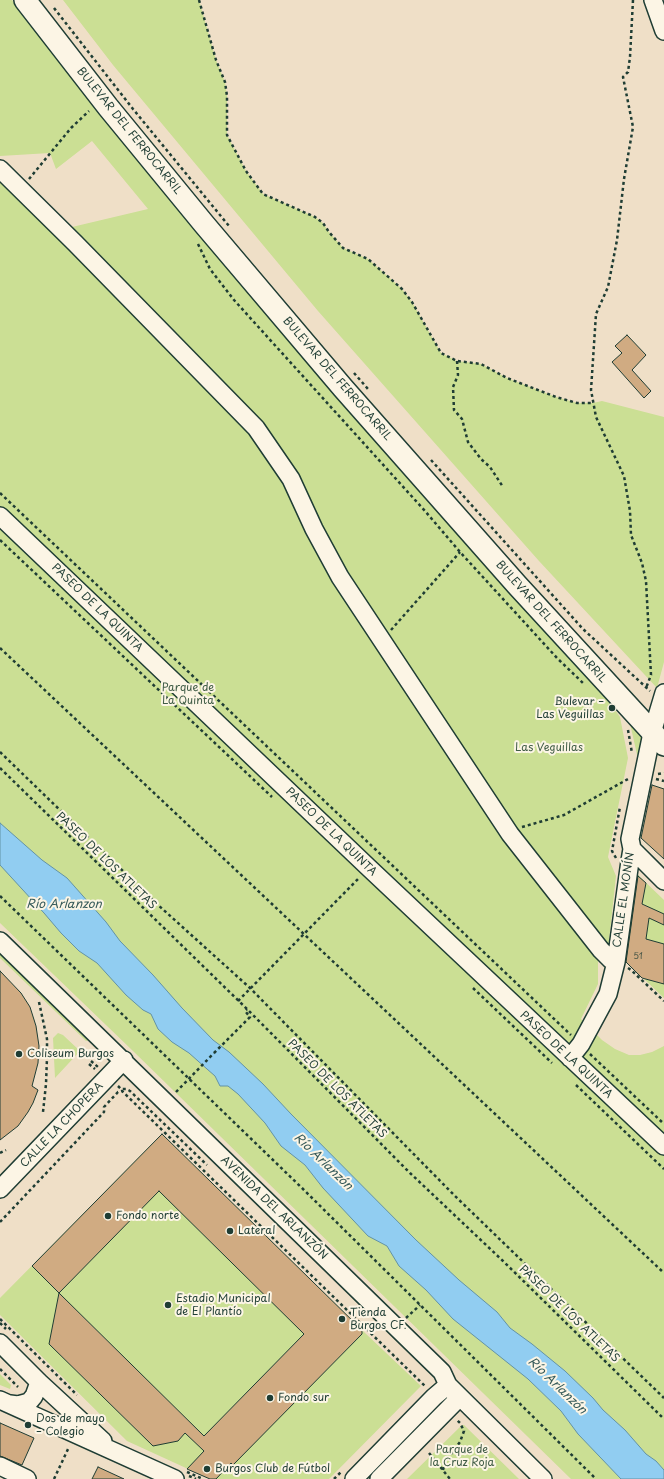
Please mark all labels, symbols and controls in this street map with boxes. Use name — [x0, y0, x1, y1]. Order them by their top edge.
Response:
street label: BULEVAR DEL FERROCARRIL — [74, 65, 184, 197]
street label: BULEVAR DEL FERROCARRIL — [280, 315, 394, 443]
street label: BULEVAR DEL FERROCARRIL — [493, 558, 609, 686]
street label: PASEO DE LA QUINTA — [49, 561, 145, 655]
park label: Parque de La Quinta — [162, 681, 214, 707]
place label: Bulevar – Las Veguillas — [536, 695, 604, 721]
marker: Bulevar – Las Veguillas — [607, 703, 617, 713]
park label: Las Veguillas — [515, 741, 583, 755]
street label: PASEO DE LA QUINTA — [283, 785, 379, 879]
street label: PASEO DE LOS ATLETAS — [53, 810, 159, 912]
street label: CALLE EL MONÍN — [611, 851, 637, 949]
water label: Río Arlanzon — [26, 898, 102, 912]
house number: 51 — [633, 952, 643, 962]
street label: PASEO DE LA QUINTA — [517, 1009, 615, 1101]
street label: PASEO DE LOS ATLETAS — [285, 1037, 389, 1141]
place label: Coliseum Burgos — [27, 1047, 114, 1061]
marker: Coliseum Burgos — [14, 1049, 24, 1059]
street label: CALLE LA CHOPERA — [18, 1080, 106, 1170]
water label: Río Arlanzón — [291, 1131, 355, 1193]
street label: AVENIDA DEL ARLANZÓN — [218, 1153, 330, 1263]
place label: Fondo norte — [116, 1209, 179, 1223]
marker: Fondo norte — [103, 1211, 113, 1221]
place label: Lateral — [238, 1224, 275, 1238]
marker: Lateral — [225, 1226, 235, 1236]
street label: PASEO DE LOS ATLETAS — [516, 1263, 622, 1365]
place label: Estadio Municipal de El Plantío — [176, 1292, 271, 1318]
marker: Estadio Municipal de El Plantío — [163, 1300, 173, 1310]
place label: Tienda Burgos CF. — [350, 1306, 407, 1332]
marker: Tienda Burgos CF. — [337, 1314, 347, 1324]
water label: Río Arlanzón — [525, 1355, 589, 1417]
place label: Fondo sur — [278, 1391, 329, 1405]
marker: Fondo sur — [265, 1393, 275, 1403]
place label: Dos de mayo – Colegio — [36, 1412, 105, 1438]
marker: Dos de mayo – Colegio — [23, 1420, 33, 1430]
park label: Parque de la Cruz Roja — [430, 1443, 494, 1469]
place label: Burgos Club de Fútbol — [215, 1462, 330, 1476]
marker: Burgos Club de Fútbol — [202, 1464, 212, 1474]

